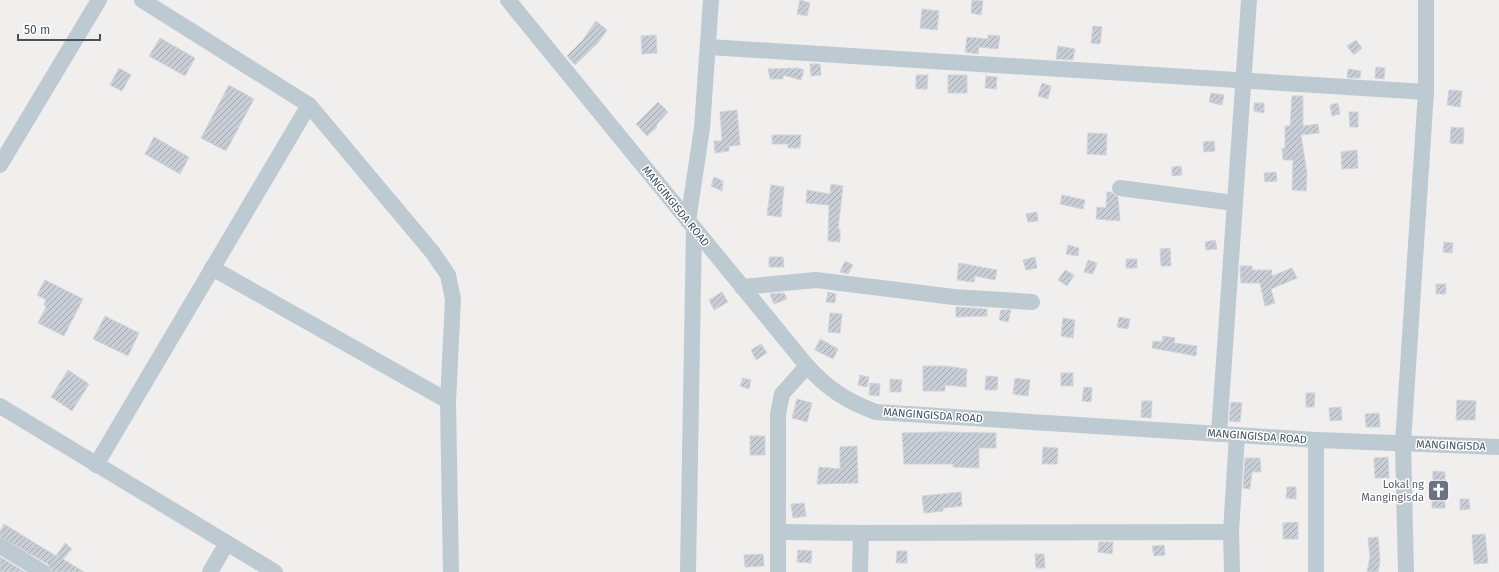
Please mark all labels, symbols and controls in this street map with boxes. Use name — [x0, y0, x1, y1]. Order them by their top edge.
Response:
scale bar — [18, 16, 100, 42]
text: 50 m — [24, 23, 50, 37]
street label: MANGINGISDA ROAD — [639, 163, 712, 249]
street label: MANGINGISDA ROAD — [883, 406, 983, 425]
street label: MANGINGISDA ROAD — [1207, 427, 1307, 446]
street label: MANGINGISDA — [1416, 438, 1487, 453]
church icon: Lokal ng Mangingisda — [1426, 477, 1452, 503]
place label: Lokal ng Mangingisda — [1361, 478, 1424, 504]

